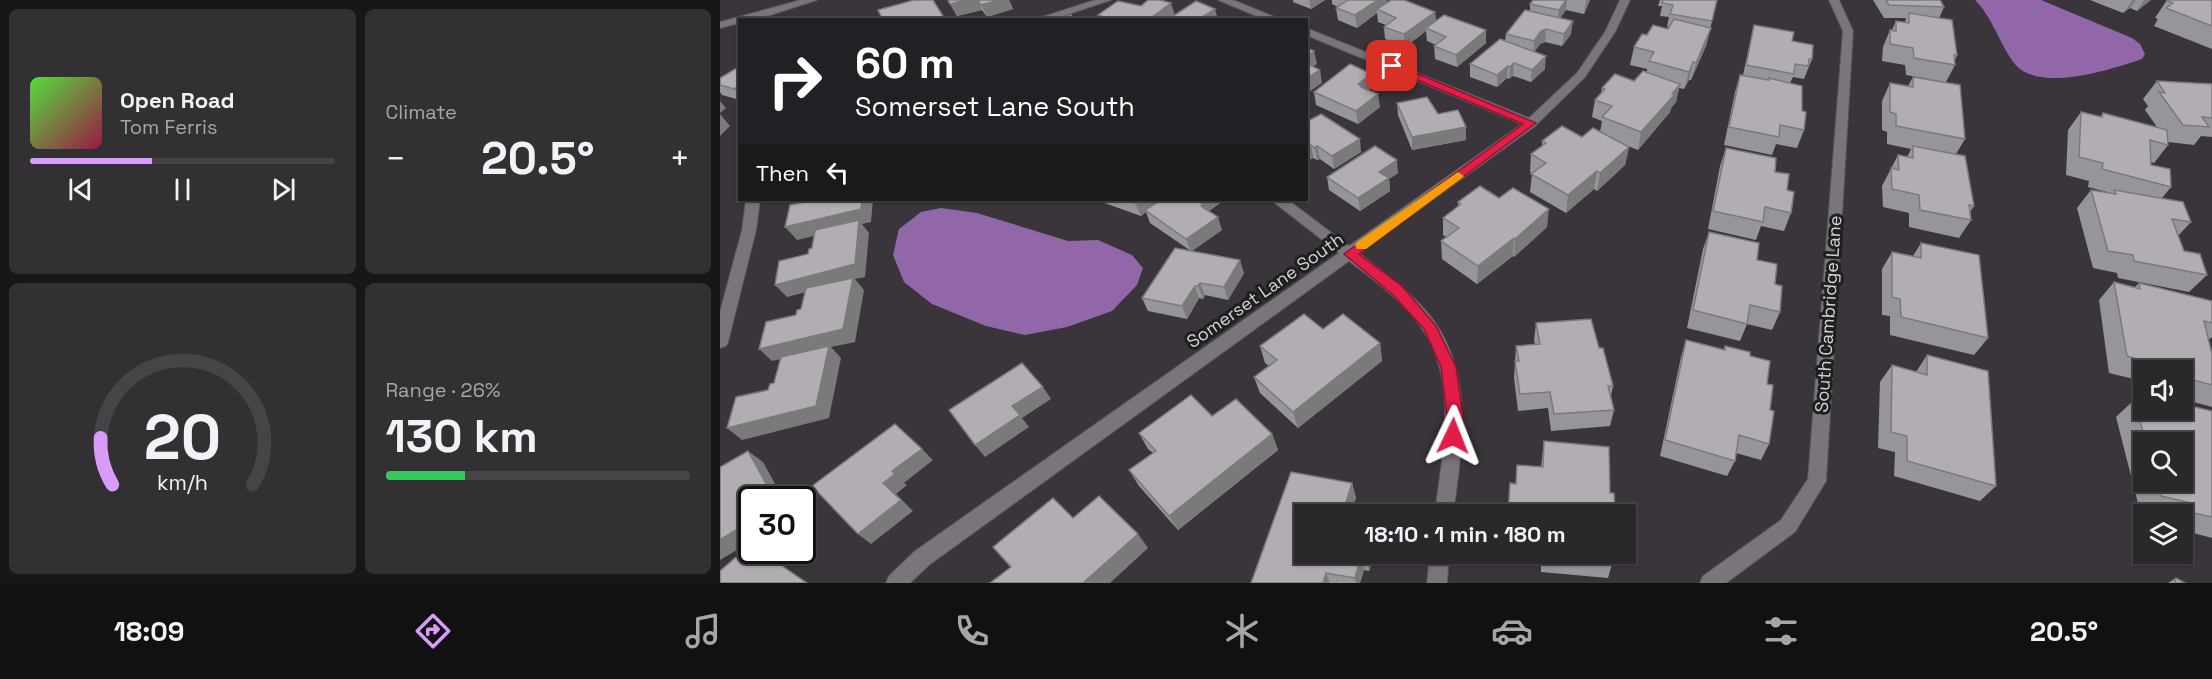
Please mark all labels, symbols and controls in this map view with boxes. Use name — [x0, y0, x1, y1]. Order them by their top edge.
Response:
text: 60 m — [855, 37, 955, 90]
pin — [1366, 40, 1417, 91]
icon: right — [756, 42, 834, 120]
icon: arrive — [1375, 49, 1408, 82]
text: Open Road — [120, 86, 235, 114]
text: Somerset Lane South — [855, 89, 1135, 124]
text: Climate — [386, 99, 457, 125]
text: Tom Ferris — [120, 114, 218, 140]
text: 20.5° — [481, 130, 595, 187]
text: − — [386, 138, 406, 180]
text: + — [670, 138, 690, 180]
icon: left — [821, 156, 854, 189]
text: Then — [756, 159, 809, 187]
icon: previous — [64, 173, 97, 206]
icon: pause — [166, 173, 199, 206]
icon: next — [267, 173, 300, 206]
street label: South Cambridge Lane — [1810, 215, 1846, 413]
street label: Somerset Lane South — [1182, 227, 1348, 353]
map controls — [2133, 360, 2193, 564]
button: sound — [2133, 360, 2193, 420]
text: Range · 26% — [386, 377, 500, 403]
text: 20 — [143, 398, 221, 477]
position arrow — [1421, 404, 1485, 468]
text: 130 km — [386, 408, 538, 465]
button: search — [2133, 432, 2193, 492]
text: km/h — [157, 470, 208, 497]
speed limit sign: 30 — [738, 486, 816, 564]
button: layers — [2133, 504, 2193, 564]
text: 18:10 · 1 min · 180 m — [1364, 520, 1566, 548]
icon: directions — [412, 610, 454, 652]
icon: music — [682, 610, 724, 652]
icon: phone — [951, 610, 993, 652]
icon: climate — [1221, 610, 1263, 652]
icon: car — [1491, 610, 1533, 652]
icon: filters — [1760, 610, 1802, 652]
text: 18:09 — [114, 614, 184, 649]
text: 20.5° — [2030, 614, 2098, 649]

